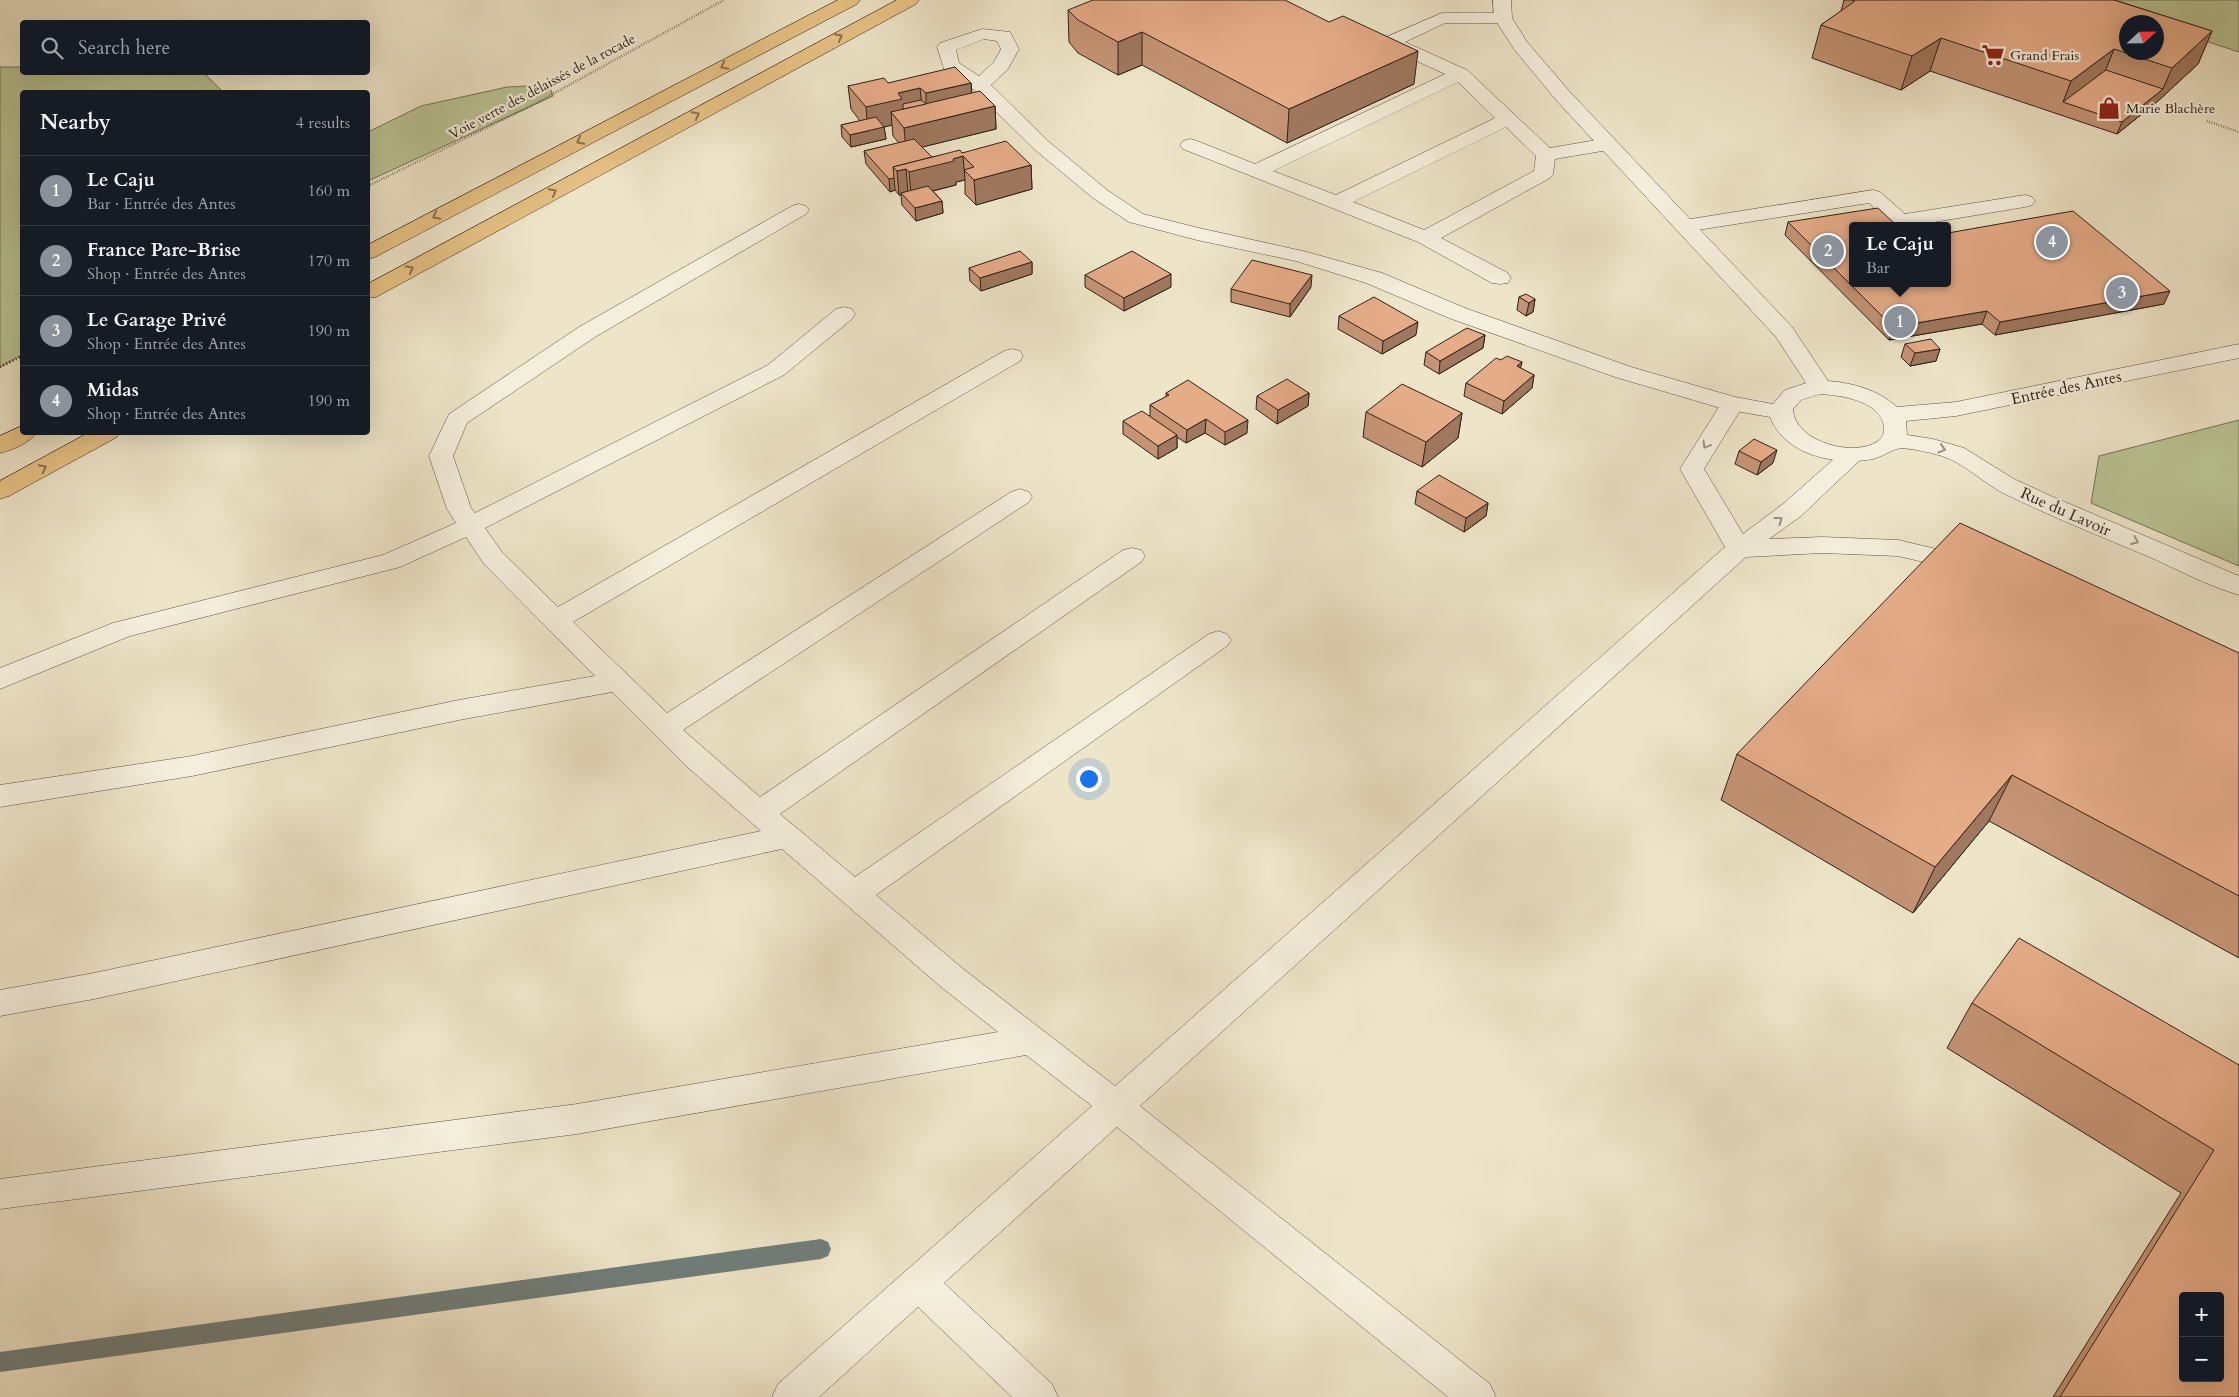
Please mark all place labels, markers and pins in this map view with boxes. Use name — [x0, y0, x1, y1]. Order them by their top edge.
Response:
supermarket icon: Grand Frais — [1980, 42, 2006, 68]
place label: Grand Frais — [2010, 46, 2079, 65]
shop icon: Marie Blachère — [2096, 95, 2122, 121]
place label: Marie Blachère — [2126, 99, 2215, 118]
pin: 4 — [2036, 223, 2068, 261]
pin: 2 — [1812, 232, 1844, 270]
pin: 3 — [2106, 274, 2138, 312]
pin: 1 — [1884, 303, 1916, 341]

